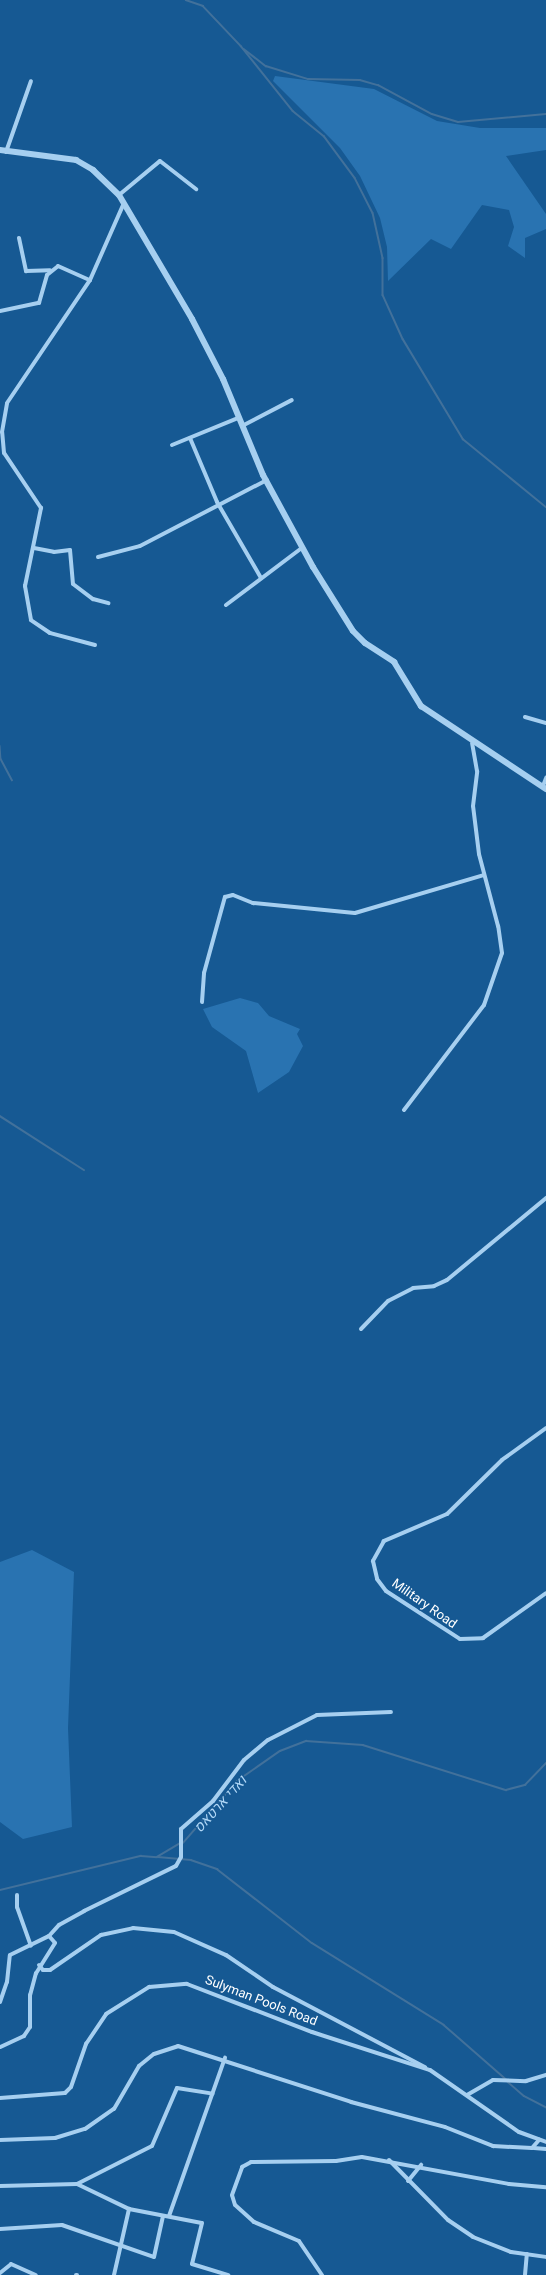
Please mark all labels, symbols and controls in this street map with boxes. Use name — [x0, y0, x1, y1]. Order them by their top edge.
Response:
street label: Military Road — [388, 1576, 460, 1632]
water label: ואדי ארטאס — [190, 1772, 250, 1836]
street label: Sulyman Pools Road — [203, 1972, 319, 2030]

